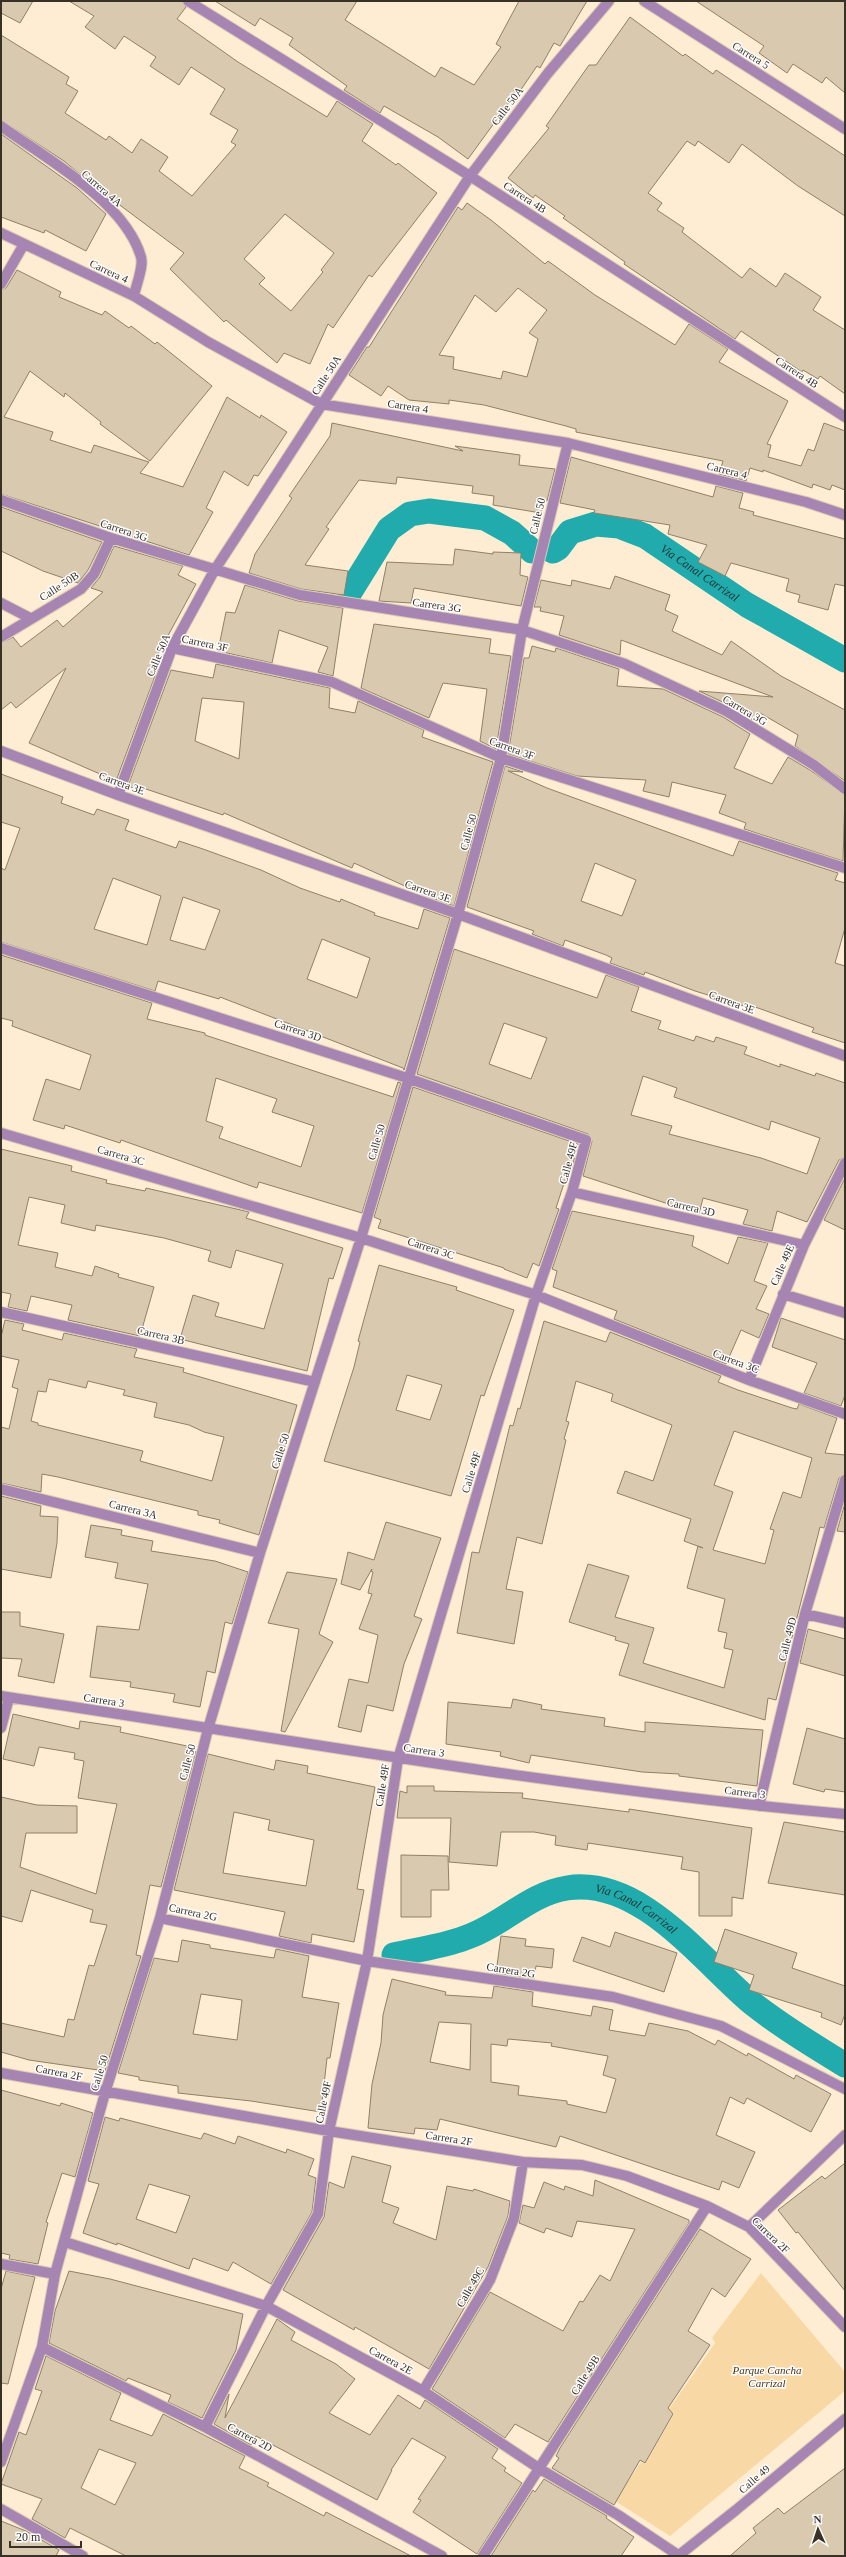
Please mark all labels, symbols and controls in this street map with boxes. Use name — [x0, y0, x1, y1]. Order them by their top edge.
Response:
street label: Carrera 5 — [730, 39, 772, 71]
street label: Calle 50A — [489, 84, 525, 128]
street label: Carrera 4A — [80, 167, 125, 209]
street label: Carrera 4B — [501, 179, 549, 215]
street label: Carrera 4 — [88, 257, 131, 285]
street label: Calle 50A — [309, 353, 343, 397]
street label: Carrera 4B — [773, 354, 821, 390]
street label: Carrera 4 — [387, 397, 430, 415]
street label: Carrera 4 — [706, 459, 749, 481]
street label: Calle 50 — [527, 496, 547, 535]
street label: Carrera 3G — [99, 517, 149, 543]
water label: Via Canal Carrizal — [658, 541, 742, 605]
street label: Calle 50B — [37, 569, 81, 603]
street label: Carrera 3G — [412, 596, 462, 614]
street label: Calle 50A — [144, 632, 172, 678]
street label: Carrera 3F — [181, 632, 229, 654]
street label: Carrera 3G — [721, 693, 769, 728]
street label: Carrera 3F — [488, 734, 536, 762]
street label: Carrera 3E — [97, 769, 147, 797]
street label: Calle 50 — [457, 812, 479, 851]
street label: Carrera 3E — [403, 878, 453, 905]
street label: Carrera 3E — [707, 988, 757, 1016]
street label: Carrera 3D — [273, 1017, 323, 1043]
street label: Calle 50 — [365, 1122, 387, 1161]
street label: Calle 49F — [557, 1141, 579, 1185]
street label: Carrera 3C — [96, 1143, 146, 1167]
street label: Carrera 3D — [666, 1196, 716, 1218]
street label: Carrera 3C — [406, 1235, 456, 1261]
street label: Calle 49E — [768, 1242, 796, 1287]
street label: Carrera 3B — [136, 1324, 186, 1346]
street label: Carrera 3C — [711, 1347, 761, 1375]
street label: Calle 50 — [269, 1431, 292, 1470]
street label: Calle 49F — [459, 1450, 483, 1494]
street label: Carrera 3A — [108, 1497, 158, 1521]
street label: Calle 49D — [776, 1616, 798, 1662]
street label: Carrera 3 — [83, 1691, 126, 1709]
street label: Carrera 3 — [403, 1741, 446, 1759]
street label: Calle 50 — [176, 1742, 198, 1781]
street label: Calle 49F — [373, 1763, 391, 1807]
street label: Carrera 3 — [724, 1784, 767, 1801]
water label: Via Canal Carrizal — [594, 1881, 680, 1937]
street label: Carrera 2G — [168, 1901, 218, 1923]
street label: Carrera 2G — [486, 1960, 536, 1980]
street label: Calle 50 — [88, 2053, 110, 2092]
street label: Carrera 2F — [35, 2062, 83, 2082]
street label: Calle 49F — [313, 2080, 333, 2124]
street label: Carrera 2F — [425, 2128, 473, 2148]
street label: Carrera 2F — [750, 2214, 792, 2256]
street label: Calle 49C — [454, 2265, 486, 2309]
street label: Carrera 2E — [367, 2343, 415, 2377]
street label: Calle 49B — [568, 2353, 602, 2397]
park label: Parque Cancha Carrizal — [732, 2364, 802, 2389]
street label: Carrera 2D — [225, 2420, 275, 2454]
street label: Calle 49 — [736, 2462, 772, 2496]
north arrow — [798, 2509, 838, 2549]
text: N — [813, 2513, 822, 2525]
scale bar — [10, 2523, 81, 2549]
text: 20 m — [16, 2530, 41, 2544]

